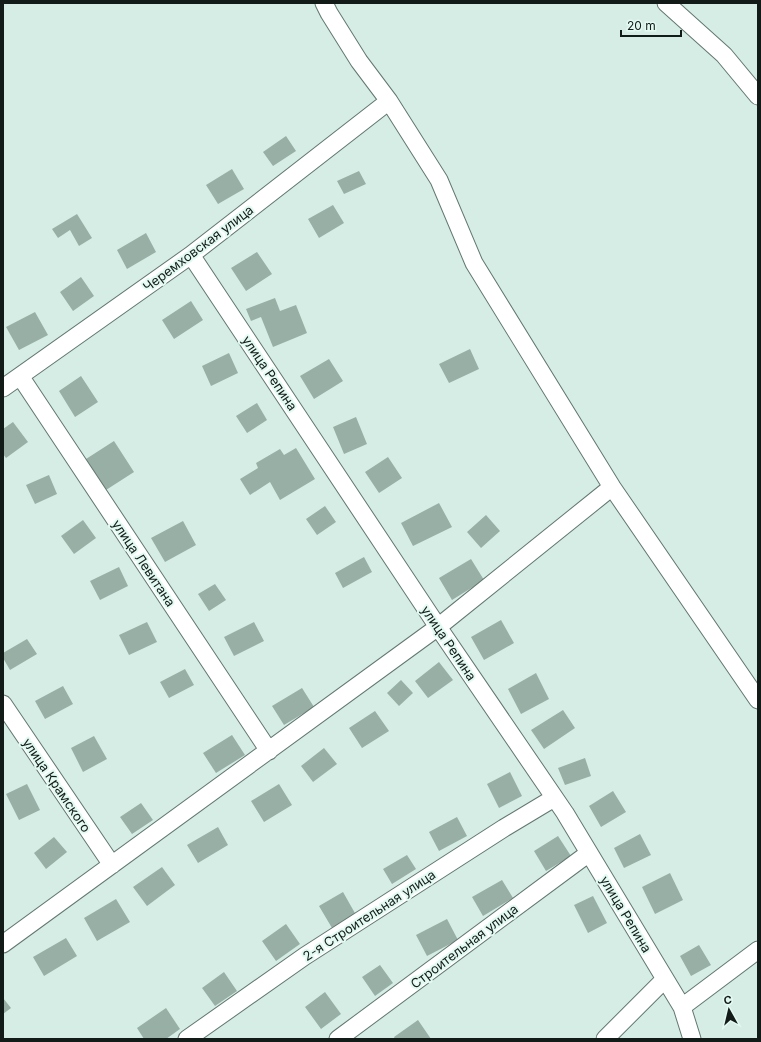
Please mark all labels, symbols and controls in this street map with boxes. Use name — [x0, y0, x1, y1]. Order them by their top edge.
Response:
scale bar — [621, 12, 681, 38]
text: 20 m — [627, 18, 656, 33]
street label: Черемховская улица — [140, 201, 256, 295]
street label: улица Репина — [239, 333, 301, 413]
street label: улица Левитана — [109, 517, 179, 609]
street label: улица Репина — [418, 603, 480, 683]
street label: улица Крамского — [20, 735, 94, 835]
street label: 2-я Строительная улица — [300, 866, 438, 964]
street label: улица Репина — [597, 873, 655, 955]
street label: Строительная улица — [407, 900, 521, 992]
north arrow — [709, 990, 749, 1030]
text: С — [723, 993, 733, 1008]

